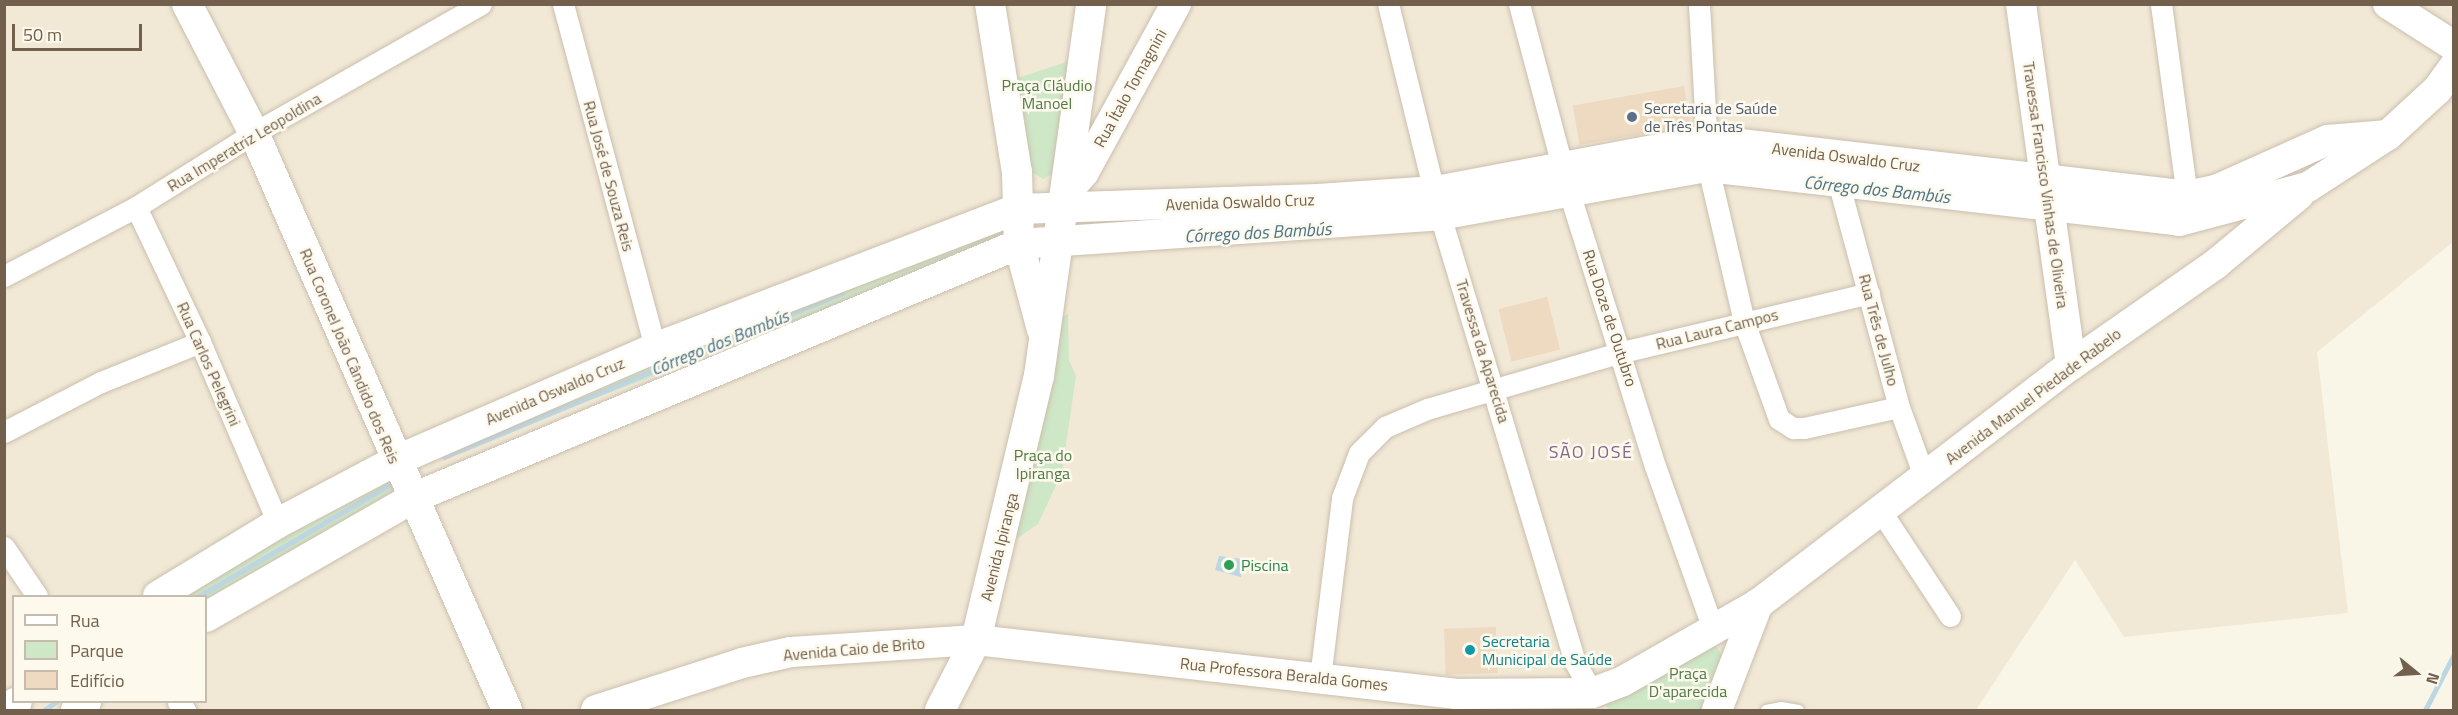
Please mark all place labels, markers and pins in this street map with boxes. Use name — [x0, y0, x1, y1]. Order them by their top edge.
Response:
place label: Secretaria de Saúde de Três Pontas — [1644, 98, 1777, 136]
marker: Secretaria de Saúde de Três Pontas — [1625, 110, 1639, 124]
place label: Piscina — [1241, 555, 1289, 575]
marker: Piscina — [1222, 558, 1236, 572]
place label: Secretaria Municipal de Saúde — [1482, 631, 1612, 669]
marker: Secretaria Municipal de Saúde — [1463, 643, 1477, 657]

